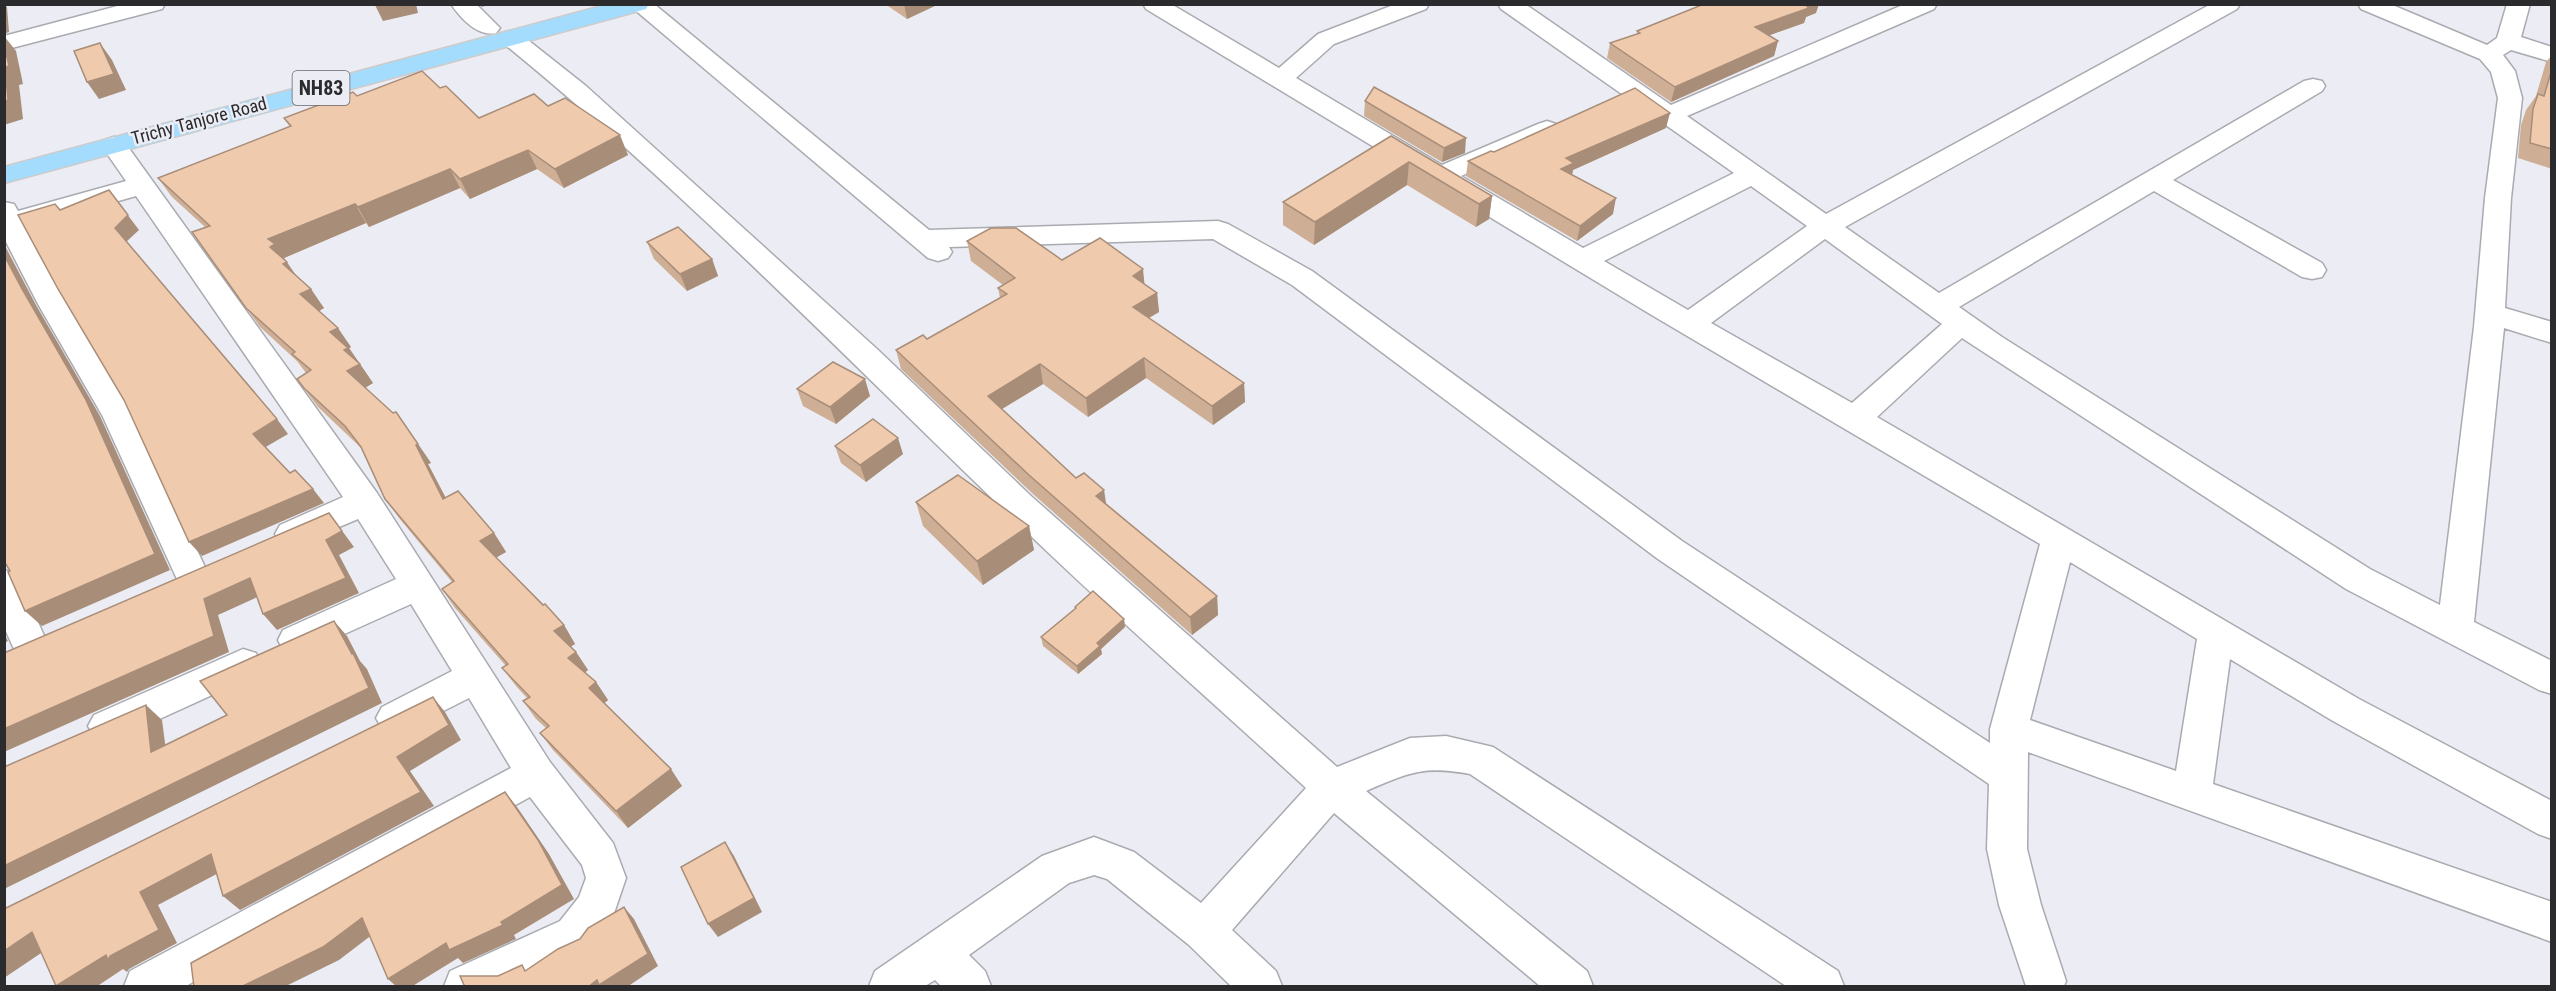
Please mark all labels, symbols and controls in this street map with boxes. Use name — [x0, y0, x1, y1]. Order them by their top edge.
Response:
road number: NH83 — [292, 71, 350, 105]
street label: Trichy Tanjore Road — [129, 92, 269, 149]

